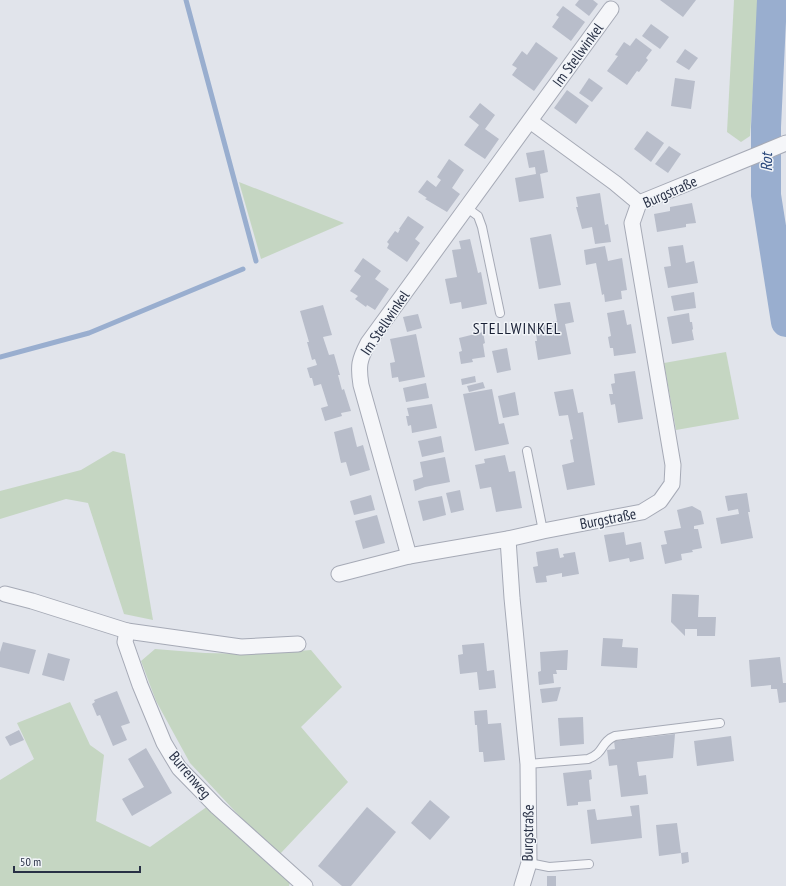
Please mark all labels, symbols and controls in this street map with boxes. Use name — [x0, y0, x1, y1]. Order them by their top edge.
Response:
street label: Im Stellwinkel — [548, 19, 607, 90]
water label: Rot — [756, 151, 776, 171]
street label: Burgstraße — [640, 171, 700, 212]
street label: Im Stellwinkel — [356, 286, 413, 359]
district label: STELLWINKEL — [473, 318, 561, 338]
street label: Burgstraße — [578, 504, 638, 533]
street label: Burrenweg — [165, 747, 216, 802]
street label: Burgstraße — [518, 804, 537, 862]
scale bar — [14, 848, 140, 874]
text: 50 m — [20, 854, 41, 869]

